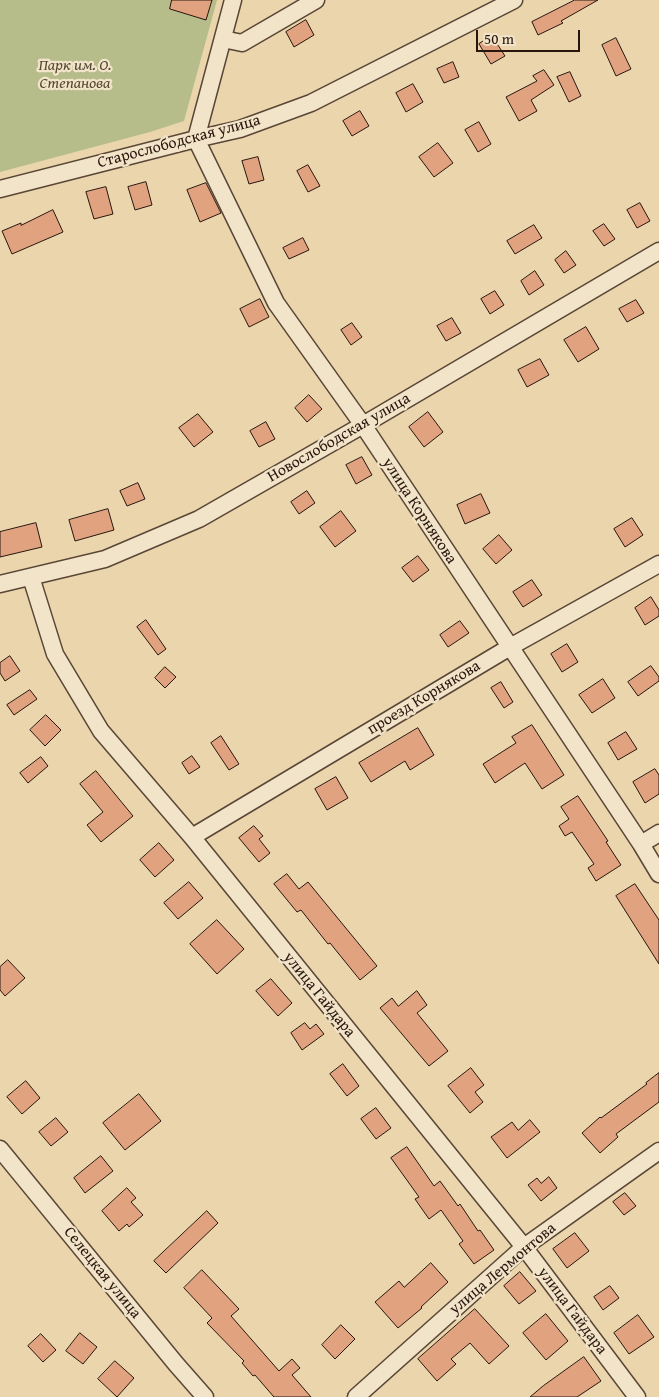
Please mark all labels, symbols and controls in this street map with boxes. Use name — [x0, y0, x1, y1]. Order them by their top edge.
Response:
scale bar — [479, 20, 583, 52]
text: 50 m — [484, 28, 514, 49]
park label: Парк им. О. Степанова — [39, 56, 111, 94]
street label: Старослободская улица — [95, 111, 263, 173]
street label: Новослободская улица — [264, 389, 414, 487]
street label: улица Корнякова — [378, 454, 460, 568]
street label: проезд Корнякова — [364, 657, 484, 739]
street label: улица Гайдара — [279, 948, 359, 1042]
street label: улица Лермонтова — [446, 1219, 560, 1319]
street label: Селецкая улица — [59, 1223, 145, 1323]
street label: улица Гайдара — [533, 1264, 611, 1358]

